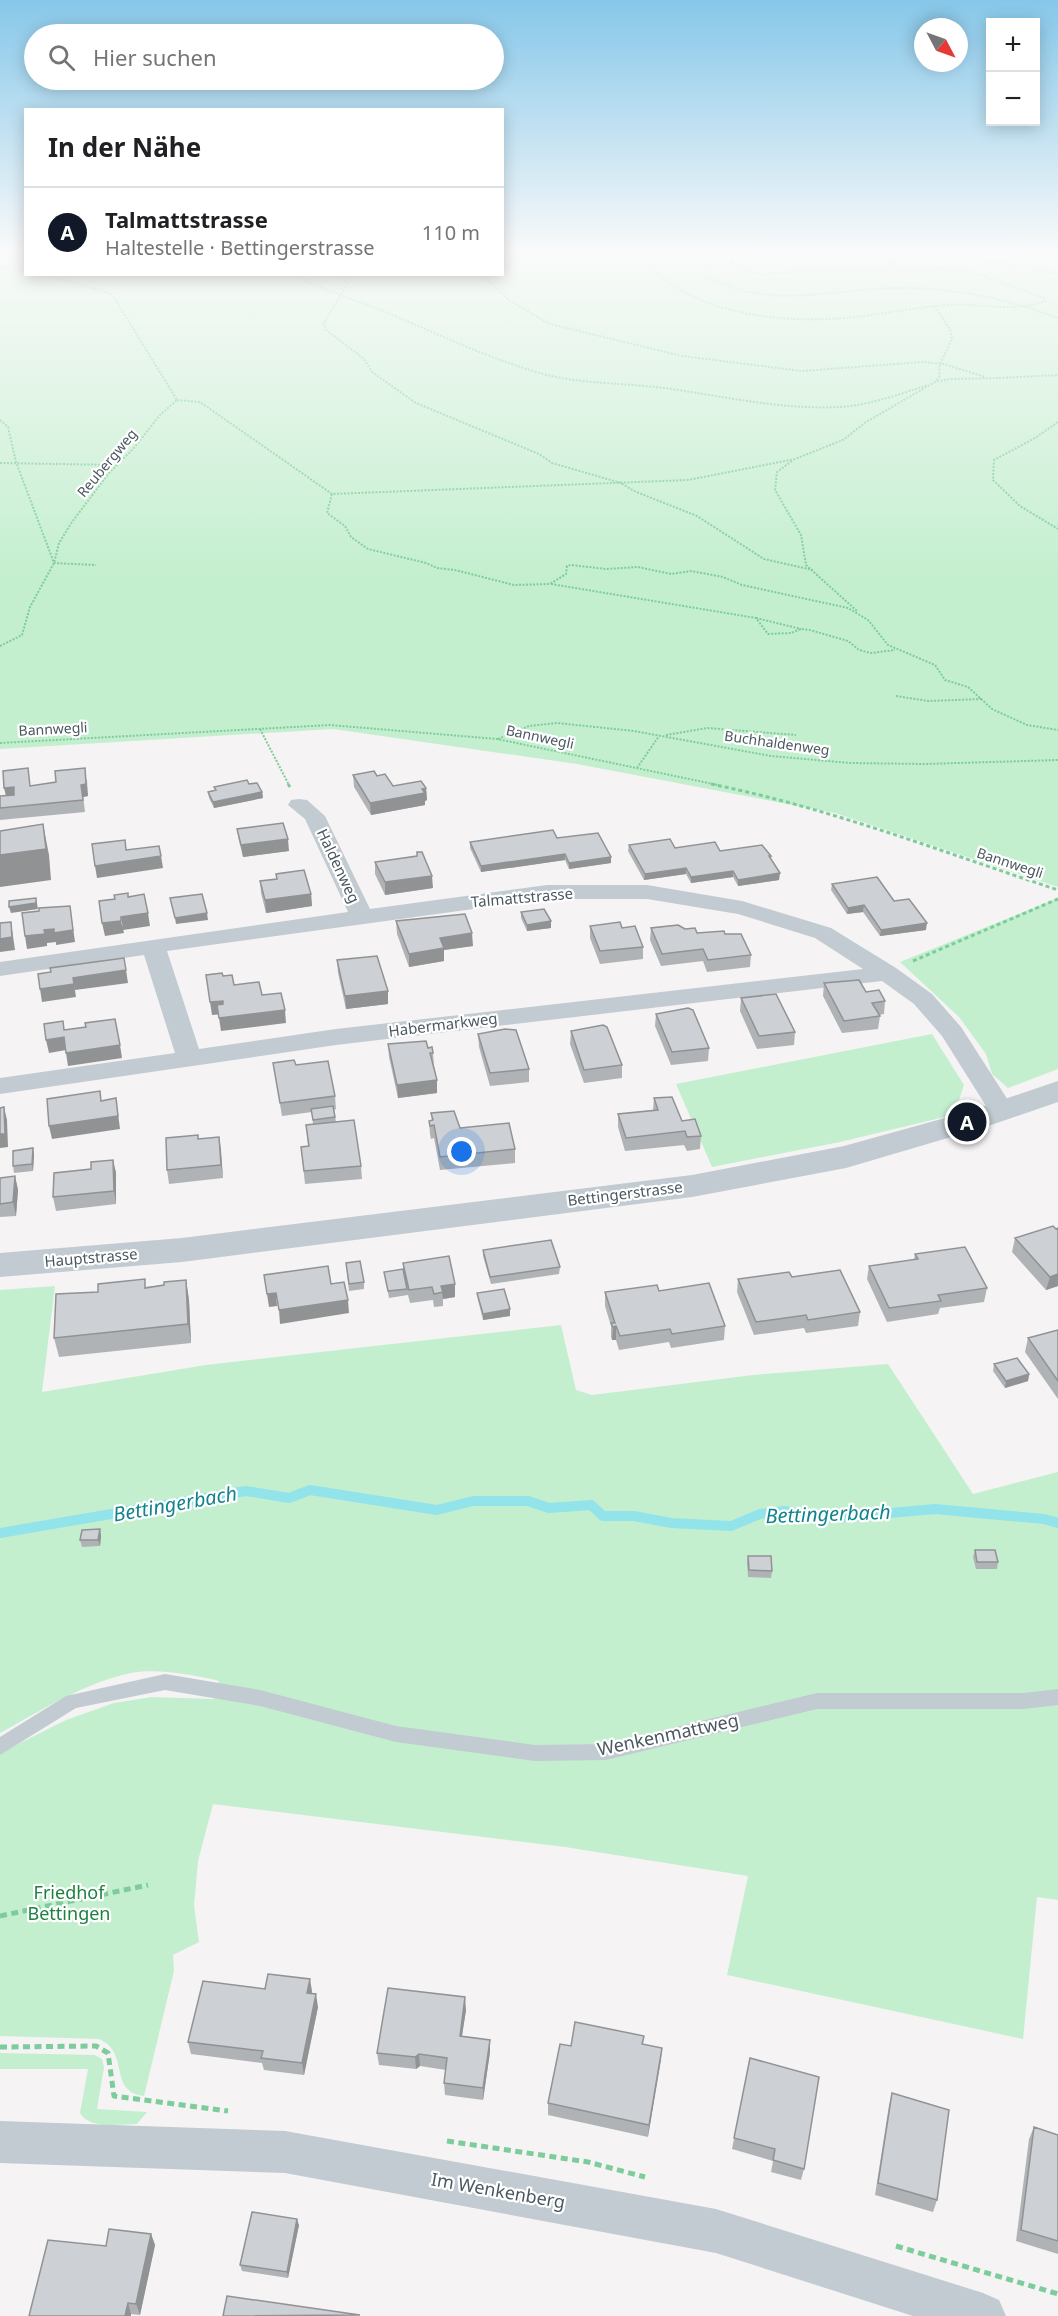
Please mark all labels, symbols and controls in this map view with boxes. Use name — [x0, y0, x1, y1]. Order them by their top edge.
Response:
north arrow — [914, 18, 968, 72]
map controls — [986, 18, 1040, 126]
button: + — [986, 18, 1040, 72]
search box — [24, 24, 504, 90]
icon: search — [45, 41, 78, 74]
text: Hier suchen — [93, 42, 217, 72]
button: − — [986, 72, 1040, 126]
text: In der Nähe — [48, 129, 201, 165]
text: Talmattstrasse — [105, 204, 268, 234]
text: A — [61, 219, 74, 246]
text: 110 m — [422, 219, 480, 246]
text: Haltestelle · Bettingerstrasse — [105, 234, 375, 261]
street label: Reubergweg — [72, 425, 141, 501]
street label: Bannwegli — [18, 717, 88, 740]
street label: Bannwegli — [504, 720, 576, 753]
street label: Buchhaldenweg — [723, 726, 831, 759]
street label: Haldenweg — [313, 825, 365, 906]
street label: Bannwegli — [974, 843, 1046, 882]
street label: Talmattstrasse — [470, 883, 574, 911]
street label: Habermarkweg — [387, 1007, 498, 1041]
pin: A — [948, 1100, 986, 1144]
your location — [447, 1137, 476, 1166]
street label: Bettingerstrasse — [566, 1176, 684, 1210]
street label: Hauptstrasse — [44, 1243, 138, 1271]
water label: Bettingerbach — [111, 1479, 239, 1528]
water label: Bettingerbach — [765, 1498, 891, 1529]
street label: Wenkenmattweg — [595, 1707, 741, 1761]
park label: Friedhof Bettingen — [28, 1880, 110, 1925]
street label: Im Wenkenberg — [429, 2166, 567, 2214]

